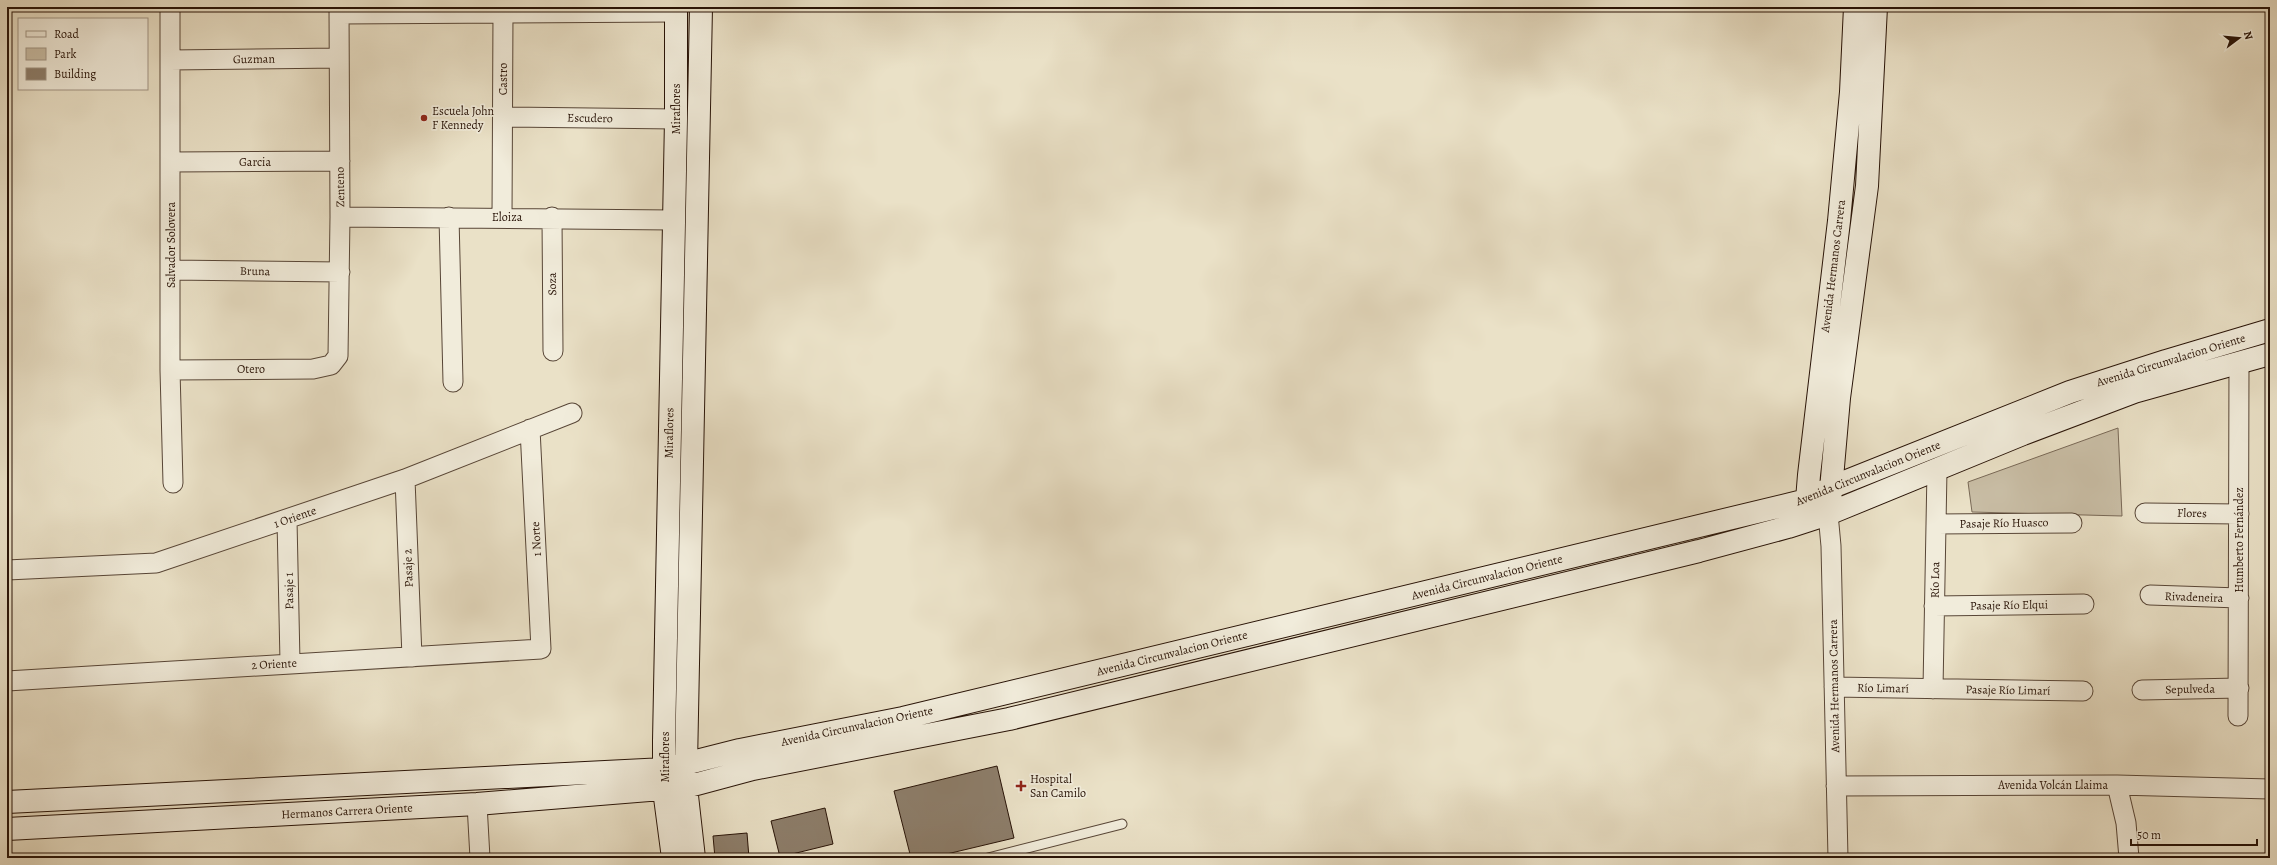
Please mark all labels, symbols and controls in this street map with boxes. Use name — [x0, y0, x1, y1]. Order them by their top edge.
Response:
legend — [18, 18, 148, 90]
north arrow — [2219, 18, 2259, 58]
text: Road — [54, 26, 80, 42]
text: N — [2240, 29, 2256, 41]
text: Park — [54, 46, 77, 62]
street label: Guzman — [233, 51, 276, 67]
street label: Castro — [495, 63, 511, 95]
text: Building — [54, 66, 96, 82]
street label: Miraflores — [668, 83, 684, 135]
place label: Escuela John F Kennedy — [432, 103, 495, 133]
street label: Escudero — [567, 110, 613, 126]
marker: Escuela John F Kennedy — [419, 113, 429, 123]
street label: Garcia — [239, 154, 271, 170]
street label: Zenteno — [332, 167, 348, 207]
street label: Avenida Hermanos Carrera — [1817, 198, 1849, 334]
street label: Salvador Solovera — [163, 202, 179, 288]
street label: Eloiza — [492, 209, 523, 225]
street label: Bruna — [240, 263, 271, 279]
street label: Soza — [544, 272, 560, 296]
street label: Avenida Circunvalacion Oriente — [2094, 330, 2247, 391]
street label: Otero — [237, 361, 265, 377]
street label: Miraflores — [661, 407, 677, 459]
street label: Avenida Circunvalacion Oriente — [1792, 437, 1943, 510]
street label: Humberto Fernández — [2231, 487, 2247, 593]
street label: 1 Oriente — [272, 502, 318, 532]
street label: Flores — [2177, 505, 2207, 521]
street label: Pasaje Río Huasco — [1959, 514, 2049, 532]
street label: 1 Norte — [527, 521, 545, 557]
street label: Pasaje 2 — [399, 548, 417, 588]
street label: Avenida Circunvalacion Oriente — [1409, 550, 1564, 604]
street label: Río Loa — [1927, 561, 1943, 598]
street label: Pasaje 1 — [281, 572, 297, 610]
street label: Rivadeneira — [2164, 588, 2224, 606]
street label: Pasaje Río Elqui — [1970, 596, 2048, 614]
street label: Avenida Hermanos Carrera — [1825, 619, 1843, 754]
street label: Avenida Circunvalacion Oriente — [1094, 626, 1249, 680]
street label: 2 Oriente — [251, 655, 297, 673]
street label: Río Limarí — [1857, 680, 1909, 696]
street label: Pasaje Río Limarí — [1965, 681, 2051, 699]
street label: Sepulveda — [2165, 681, 2215, 697]
street label: Avenida Circunvalacion Oriente — [779, 702, 934, 750]
street label: Miraflores — [657, 731, 673, 783]
place label: Hospital San Camilo — [1030, 771, 1086, 801]
street label: Avenida Volcán Llaima — [1997, 777, 2108, 793]
marker: Hospital San Camilo — [1015, 780, 1027, 792]
street label: Hermanos Carrera Oriente — [281, 800, 413, 822]
scale bar — [2131, 821, 2257, 847]
text: 50 m — [2137, 827, 2161, 843]

